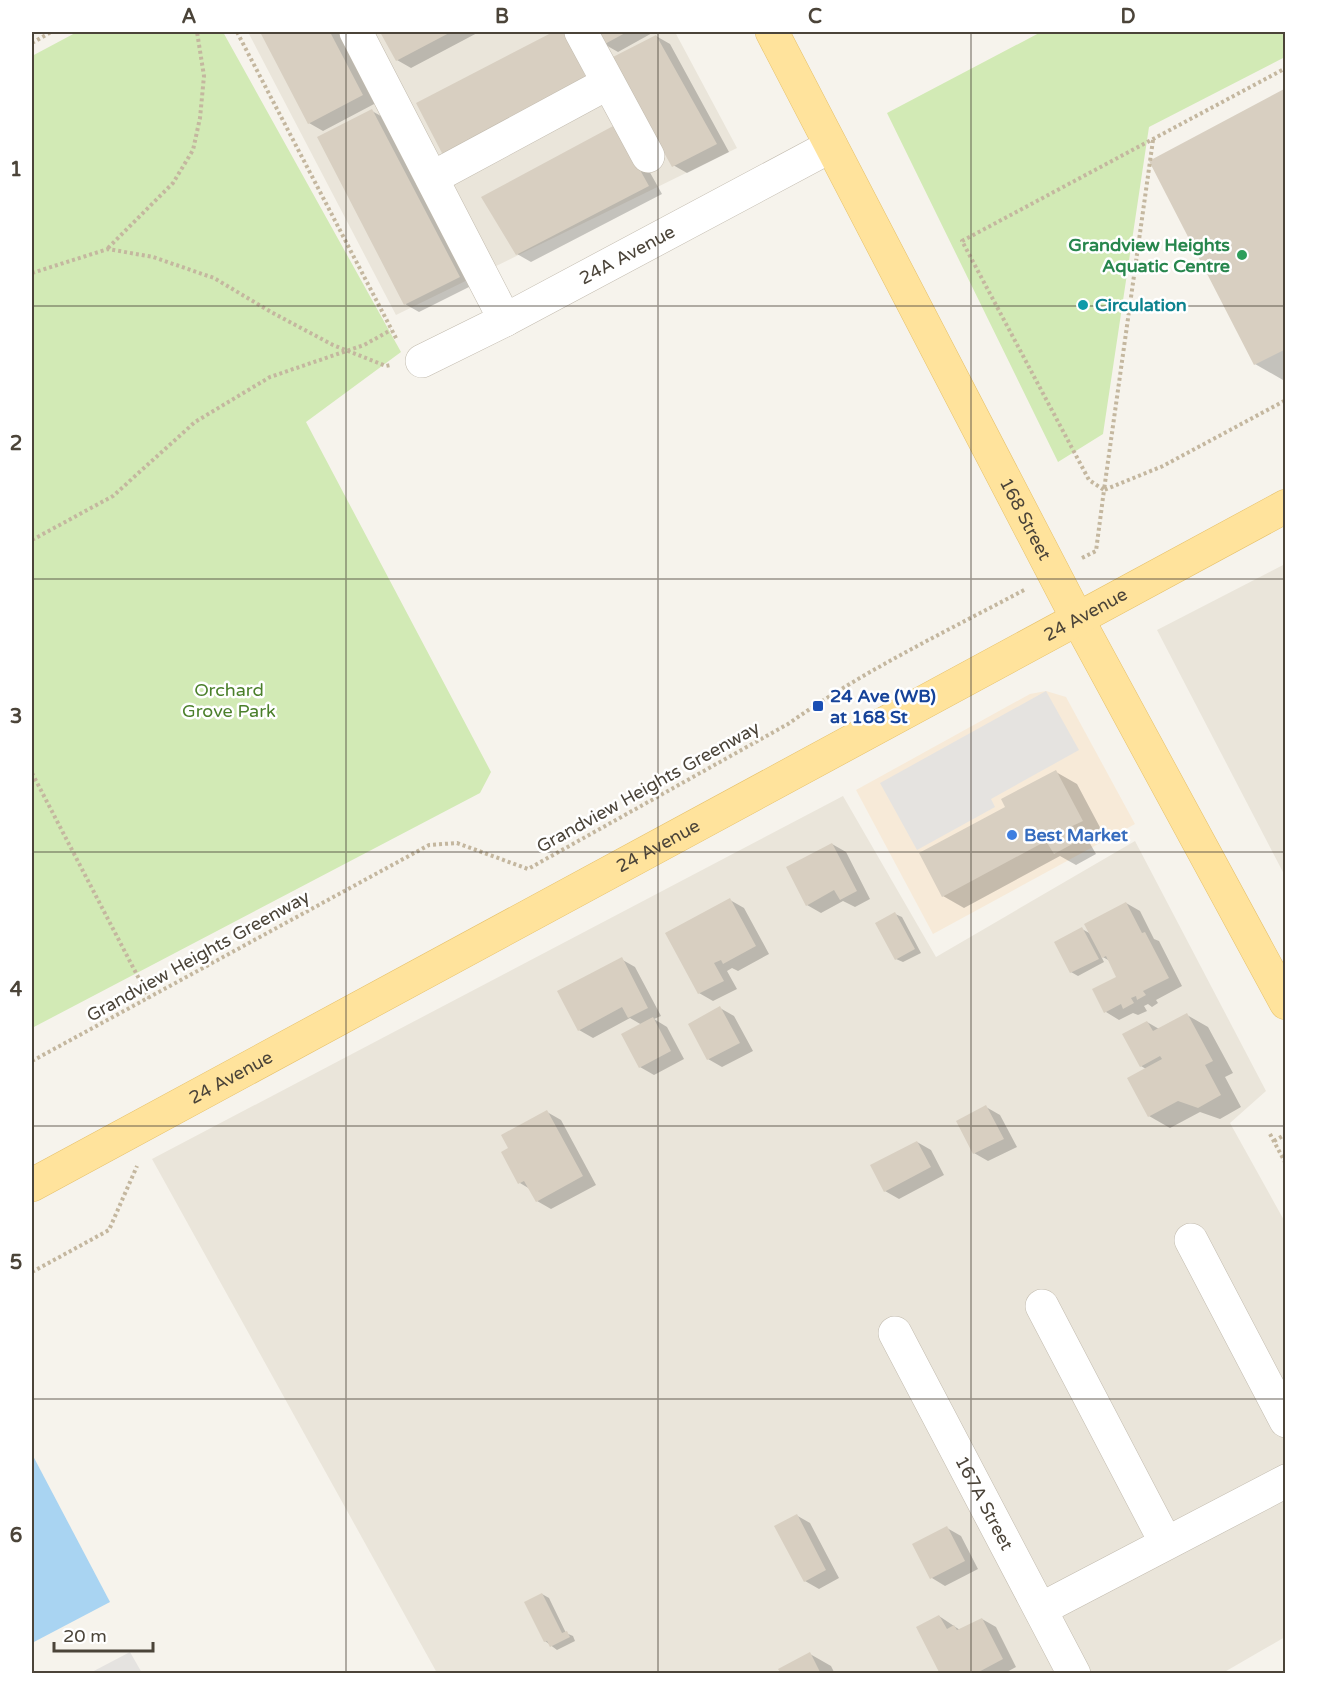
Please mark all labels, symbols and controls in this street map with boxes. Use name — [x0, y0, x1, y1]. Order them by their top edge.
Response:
text: A — [182, 5, 197, 29]
text: B — [495, 5, 509, 29]
text: C — [808, 5, 822, 29]
text: D — [1120, 5, 1136, 29]
text: 1 — [10, 158, 22, 182]
street label: 24A Avenue — [576, 220, 679, 289]
place label: Grandview Heights Aquatic Centre — [1068, 234, 1230, 277]
marker: Grandview Heights Aquatic Centre — [1235, 248, 1249, 262]
place label: Circulation — [1095, 294, 1187, 316]
marker: Circulation — [1076, 298, 1090, 312]
text: 2 — [10, 432, 22, 456]
street label: 168 Street — [995, 474, 1056, 564]
street label: 24 Avenue — [1040, 583, 1131, 646]
park label: Orchard Grove Park — [182, 679, 276, 722]
place label: 24 Ave (WB) at 168 St — [830, 685, 936, 728]
marker: 24 Ave (WB) at 168 St — [811, 699, 825, 713]
text: 3 — [10, 705, 22, 729]
street label: Grandview Heights Greenway — [533, 716, 764, 858]
street label: 24 Avenue — [613, 814, 704, 878]
place label: Best Market — [1024, 824, 1128, 846]
marker: Best Market — [1005, 828, 1019, 842]
street label: Grandview Heights Greenway — [83, 885, 314, 1027]
text: 4 — [10, 978, 23, 1002]
street label: 24 Avenue — [185, 1046, 276, 1109]
text: 5 — [10, 1251, 22, 1275]
street label: 167A Street — [950, 1452, 1018, 1554]
text: 6 — [10, 1524, 22, 1548]
scale bar — [54, 1615, 153, 1653]
text: 20 m — [63, 1625, 107, 1647]

